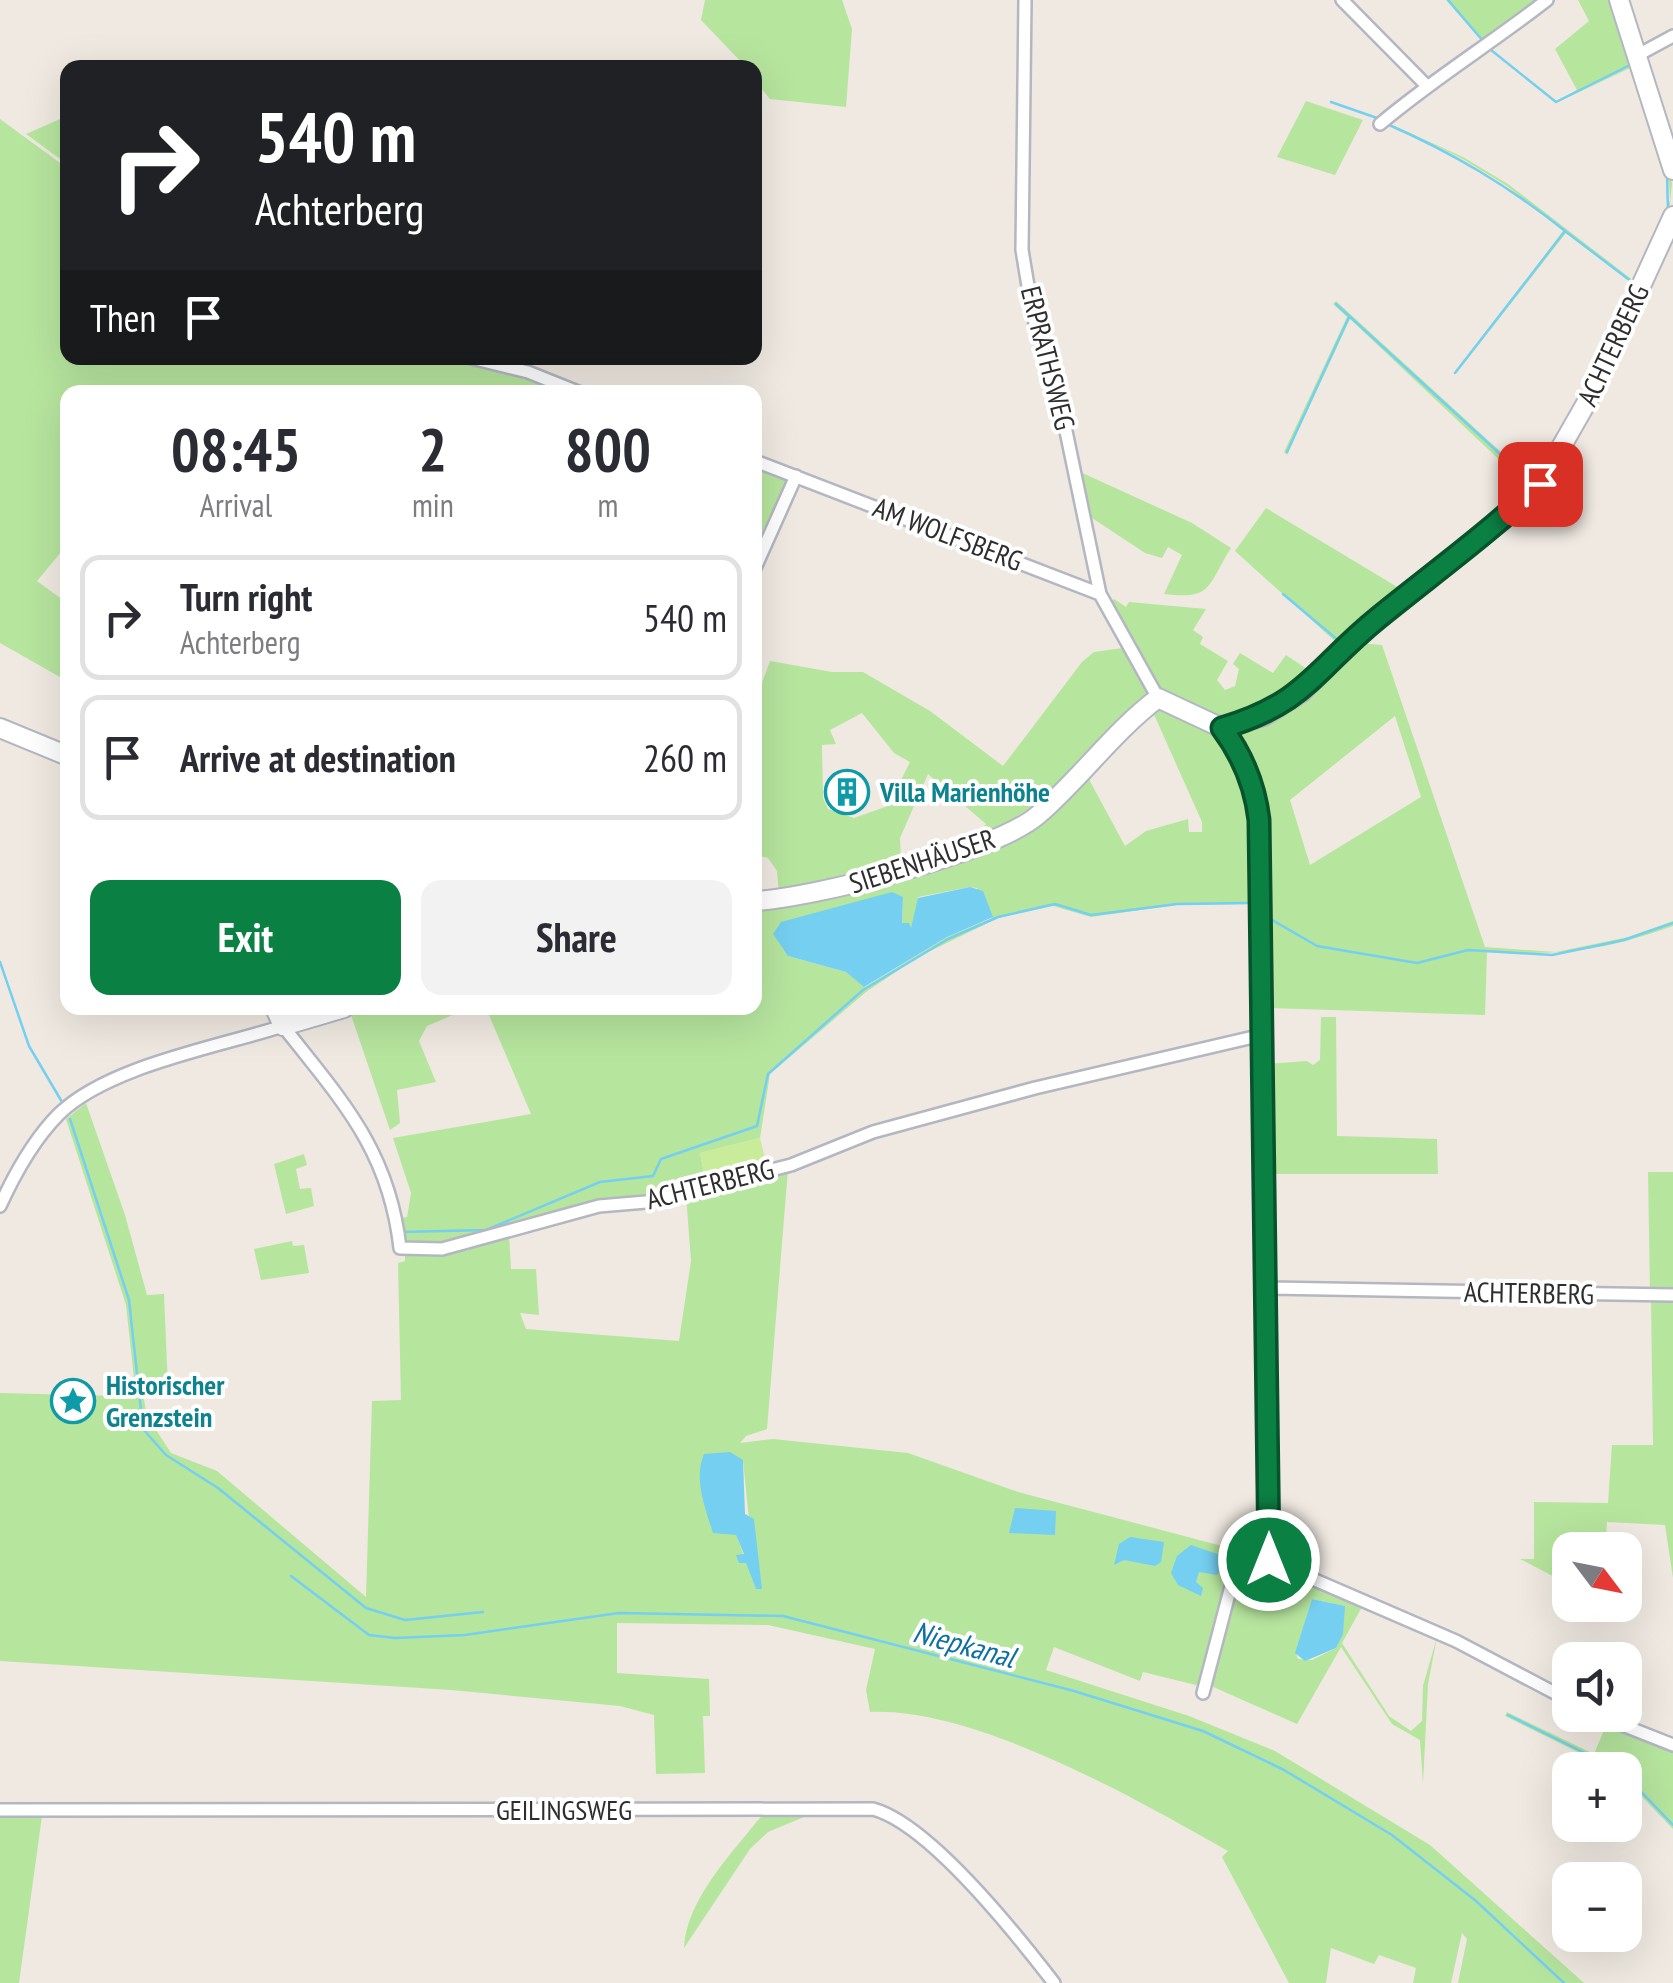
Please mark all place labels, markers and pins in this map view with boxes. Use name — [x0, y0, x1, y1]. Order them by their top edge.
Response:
pin — [1498, 442, 1583, 527]
building icon: Villa Marienhöhe — [824, 769, 870, 815]
place label: Villa Marienhöhe — [879, 773, 1050, 810]
place label: Historischer Grenzstein — [106, 1366, 225, 1435]
place icon: Historischer Grenzstein — [50, 1378, 96, 1424]

